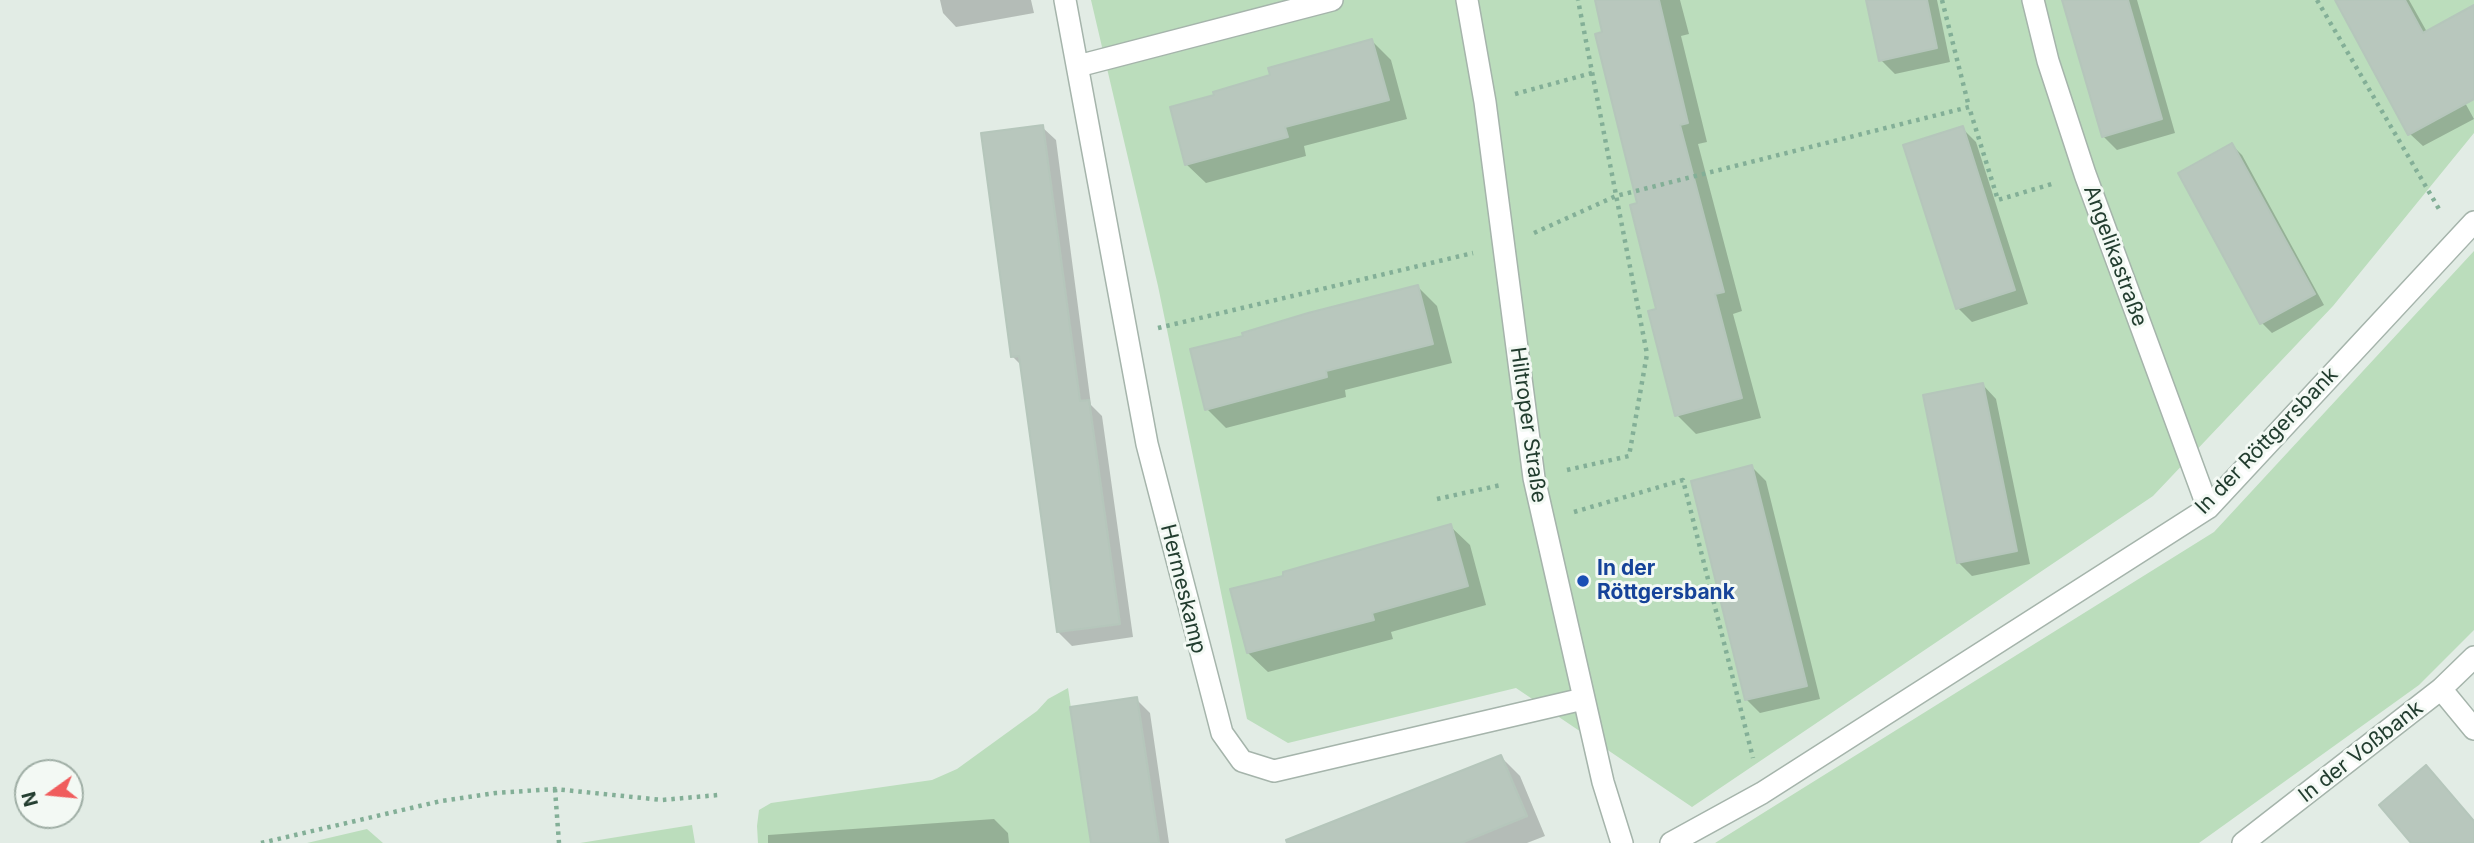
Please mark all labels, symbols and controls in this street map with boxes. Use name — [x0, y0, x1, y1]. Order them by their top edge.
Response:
street label: Angelikastraße — [2078, 182, 2152, 330]
street label: Hiltroper Straße — [1505, 345, 1551, 505]
street label: In der Röttgersbank — [2190, 362, 2344, 520]
street label: Hermeskamp — [1155, 522, 1211, 656]
place label: In der Röttgersbank — [1597, 556, 1735, 606]
marker: In der Röttgersbank — [1575, 573, 1591, 589]
street label: In der Voßbank — [2294, 696, 2428, 808]
north arrow — [14, 759, 84, 829]
text: N — [17, 789, 43, 809]

